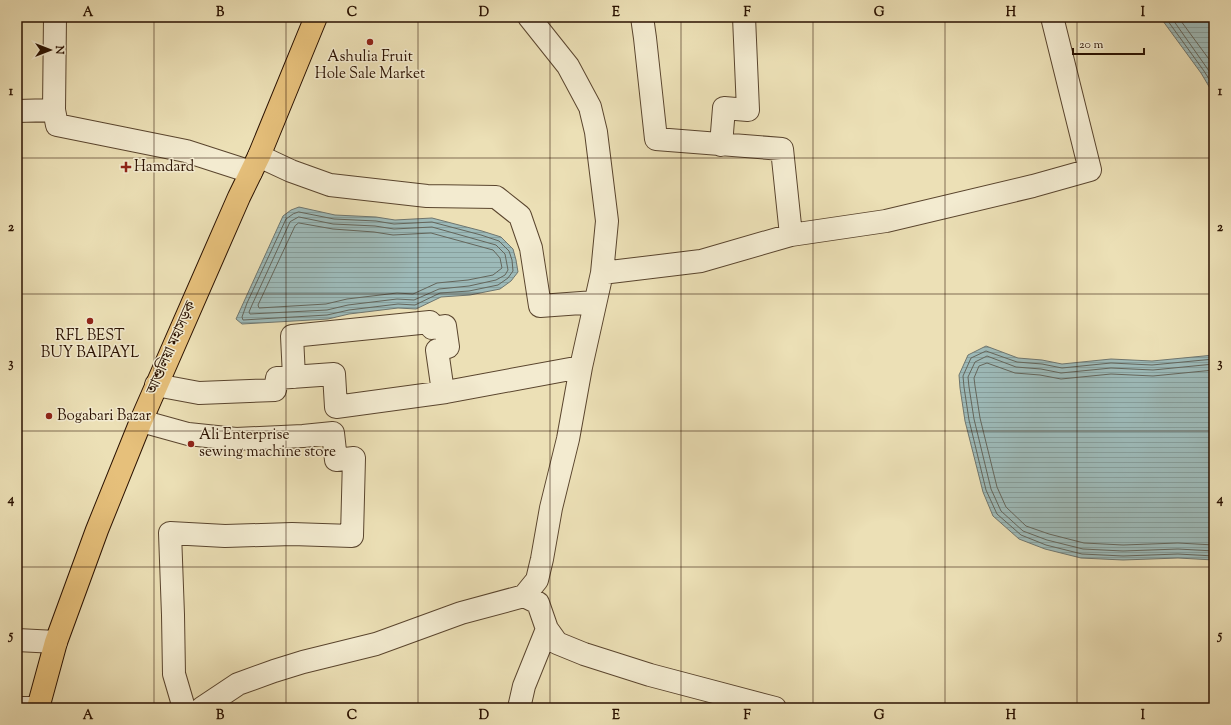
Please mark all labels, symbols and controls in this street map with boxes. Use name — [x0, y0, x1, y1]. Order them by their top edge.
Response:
text: A — [83, 4, 94, 22]
text: B — [216, 4, 225, 22]
text: C — [347, 4, 357, 22]
text: D — [479, 4, 489, 22]
text: E — [612, 4, 620, 22]
text: F — [743, 4, 751, 22]
text: G — [874, 4, 885, 22]
text: H — [1006, 4, 1017, 22]
text: I — [1141, 4, 1146, 22]
north arrow — [30, 30, 70, 70]
scale bar — [1073, 30, 1144, 56]
text: 20 m — [1079, 36, 1104, 54]
marker: Ashulia Fruit Hole Sale Market — [365, 37, 375, 47]
text: N — [51, 45, 67, 55]
place label: Ashulia Fruit Hole Sale Market — [315, 47, 425, 85]
text: 1 — [9, 83, 14, 101]
text: 1 — [1218, 83, 1223, 101]
place label: Hamdard — [134, 157, 195, 178]
marker: Hamdard — [121, 162, 131, 172]
text: 2 — [8, 219, 15, 237]
text: 2 — [1217, 219, 1224, 237]
street label: আশুলিয়া মহাসড়ক — [142, 298, 202, 399]
marker: RFL BEST BUY BAIPAYL — [85, 316, 95, 326]
place label: RFL BEST BUY BAIPAYL — [41, 326, 139, 364]
text: 3 — [8, 355, 14, 373]
text: 3 — [1217, 355, 1223, 373]
place label: Bogabari Bazar — [57, 406, 151, 427]
marker: Bogabari Bazar — [44, 411, 54, 421]
place label: Ali Enterprise sewing machine store — [199, 425, 336, 463]
marker: Ali Enterprise sewing machine store — [186, 439, 196, 449]
text: 4 — [7, 491, 15, 509]
text: 4 — [1216, 491, 1224, 509]
text: 5 — [8, 627, 14, 645]
text: 5 — [1217, 627, 1223, 645]
text: A — [83, 707, 94, 725]
text: B — [216, 707, 225, 725]
text: C — [347, 707, 357, 725]
text: D — [479, 707, 489, 725]
text: E — [612, 707, 620, 725]
text: F — [743, 707, 751, 725]
text: G — [874, 707, 885, 725]
text: H — [1006, 707, 1017, 725]
text: I — [1141, 707, 1146, 725]

